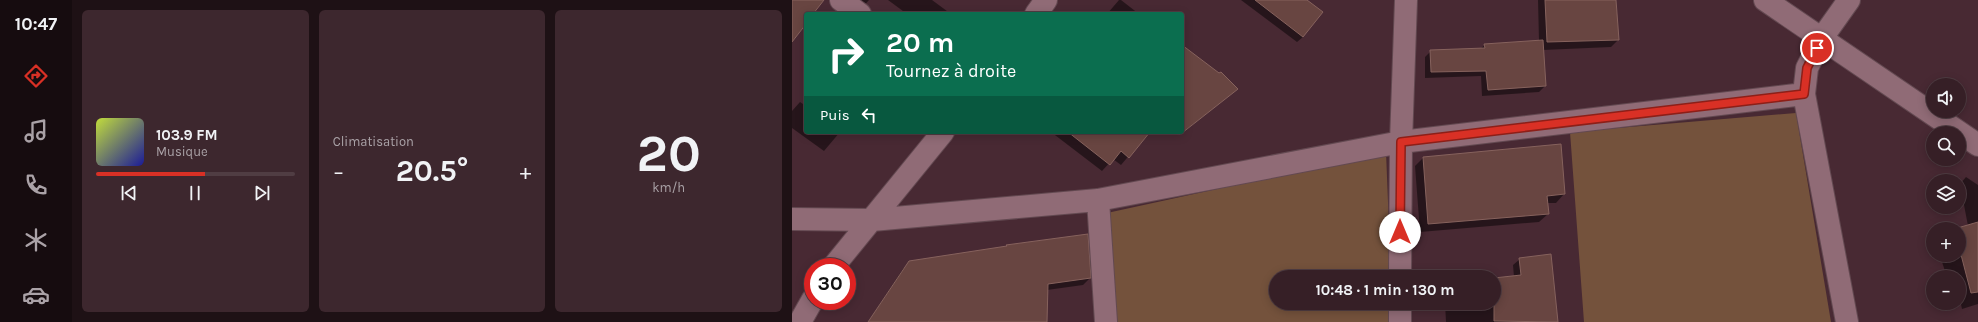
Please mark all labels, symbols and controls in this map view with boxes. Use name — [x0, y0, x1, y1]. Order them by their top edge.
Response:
text: 10:47 — [15, 13, 57, 35]
text: 20 m — [886, 26, 954, 59]
icon: right — [820, 28, 872, 80]
pin — [1800, 31, 1834, 65]
icon: arrive — [1806, 37, 1828, 59]
text: Tournez à droite — [886, 60, 1016, 82]
icon: directions — [22, 62, 50, 90]
map controls — [1926, 78, 1966, 310]
button: sound — [1926, 78, 1966, 118]
icon: left — [858, 104, 880, 126]
text: Puis — [820, 106, 850, 124]
icon: music — [22, 117, 50, 145]
text: 20 — [636, 123, 701, 184]
text: 103.9 FM — [156, 126, 218, 144]
button: search — [1926, 126, 1966, 166]
text: Climatisation — [333, 134, 414, 149]
text: Musique — [156, 144, 208, 159]
text: 20.5° — [396, 153, 468, 189]
text: − — [333, 159, 344, 185]
text: + — [520, 159, 531, 185]
icon: phone — [22, 171, 50, 199]
button: layers — [1926, 174, 1966, 214]
text: km/h — [652, 180, 685, 195]
icon: previous — [118, 182, 140, 204]
icon: pause — [184, 182, 206, 204]
icon: next — [251, 182, 273, 204]
position arrow — [1379, 211, 1421, 253]
button: + — [1926, 222, 1966, 262]
icon: climate — [22, 226, 50, 254]
speed limit sign: 30 — [804, 258, 856, 310]
button: − — [1926, 270, 1966, 310]
icon: car — [22, 281, 50, 309]
text: 10:48 · 1 min · 130 m — [1316, 281, 1454, 299]

